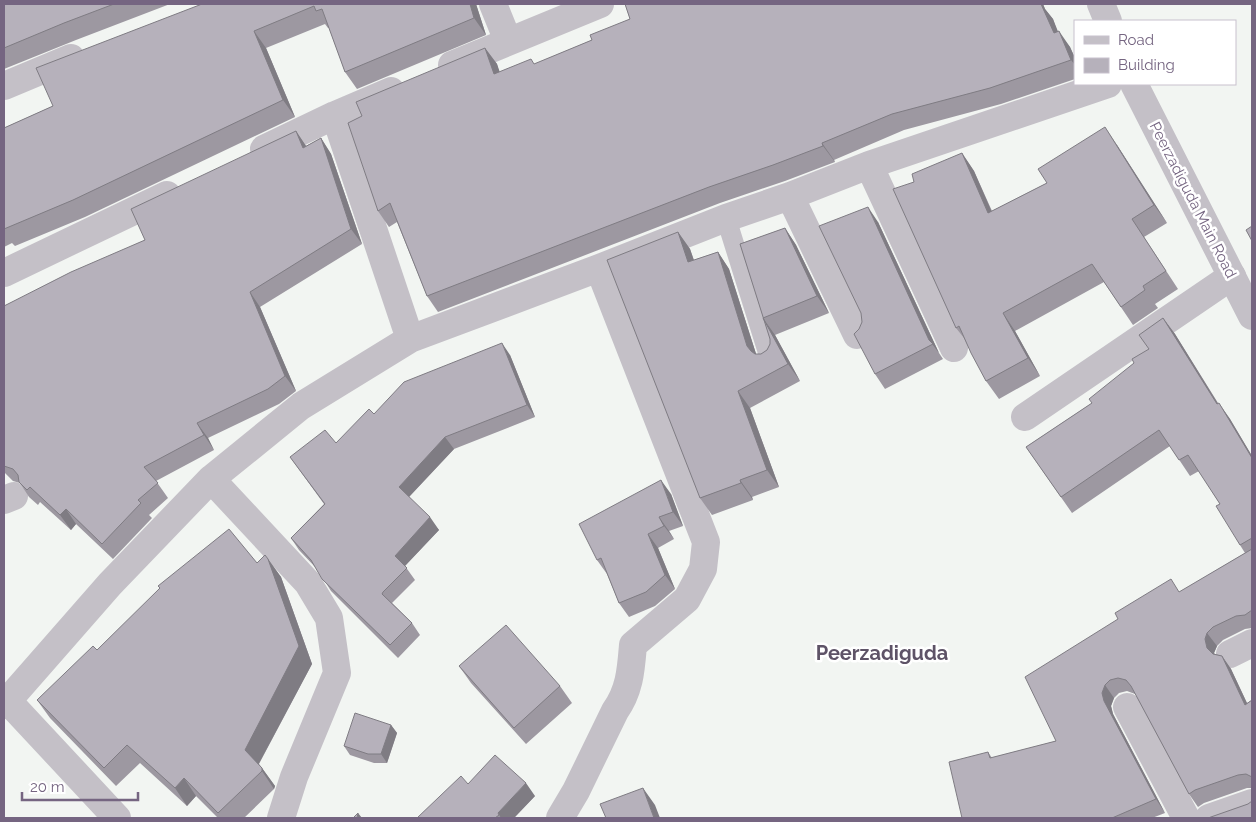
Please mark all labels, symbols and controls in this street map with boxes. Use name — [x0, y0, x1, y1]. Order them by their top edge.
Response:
legend — [1074, 20, 1236, 85]
text: Road — [1118, 31, 1154, 49]
text: Building — [1118, 56, 1175, 74]
street label: Peerzadiguda Main Road — [1146, 119, 1240, 281]
district label: Peerzadiguda — [816, 641, 948, 665]
scale bar — [22, 770, 139, 802]
text: 20 m — [30, 778, 65, 796]

